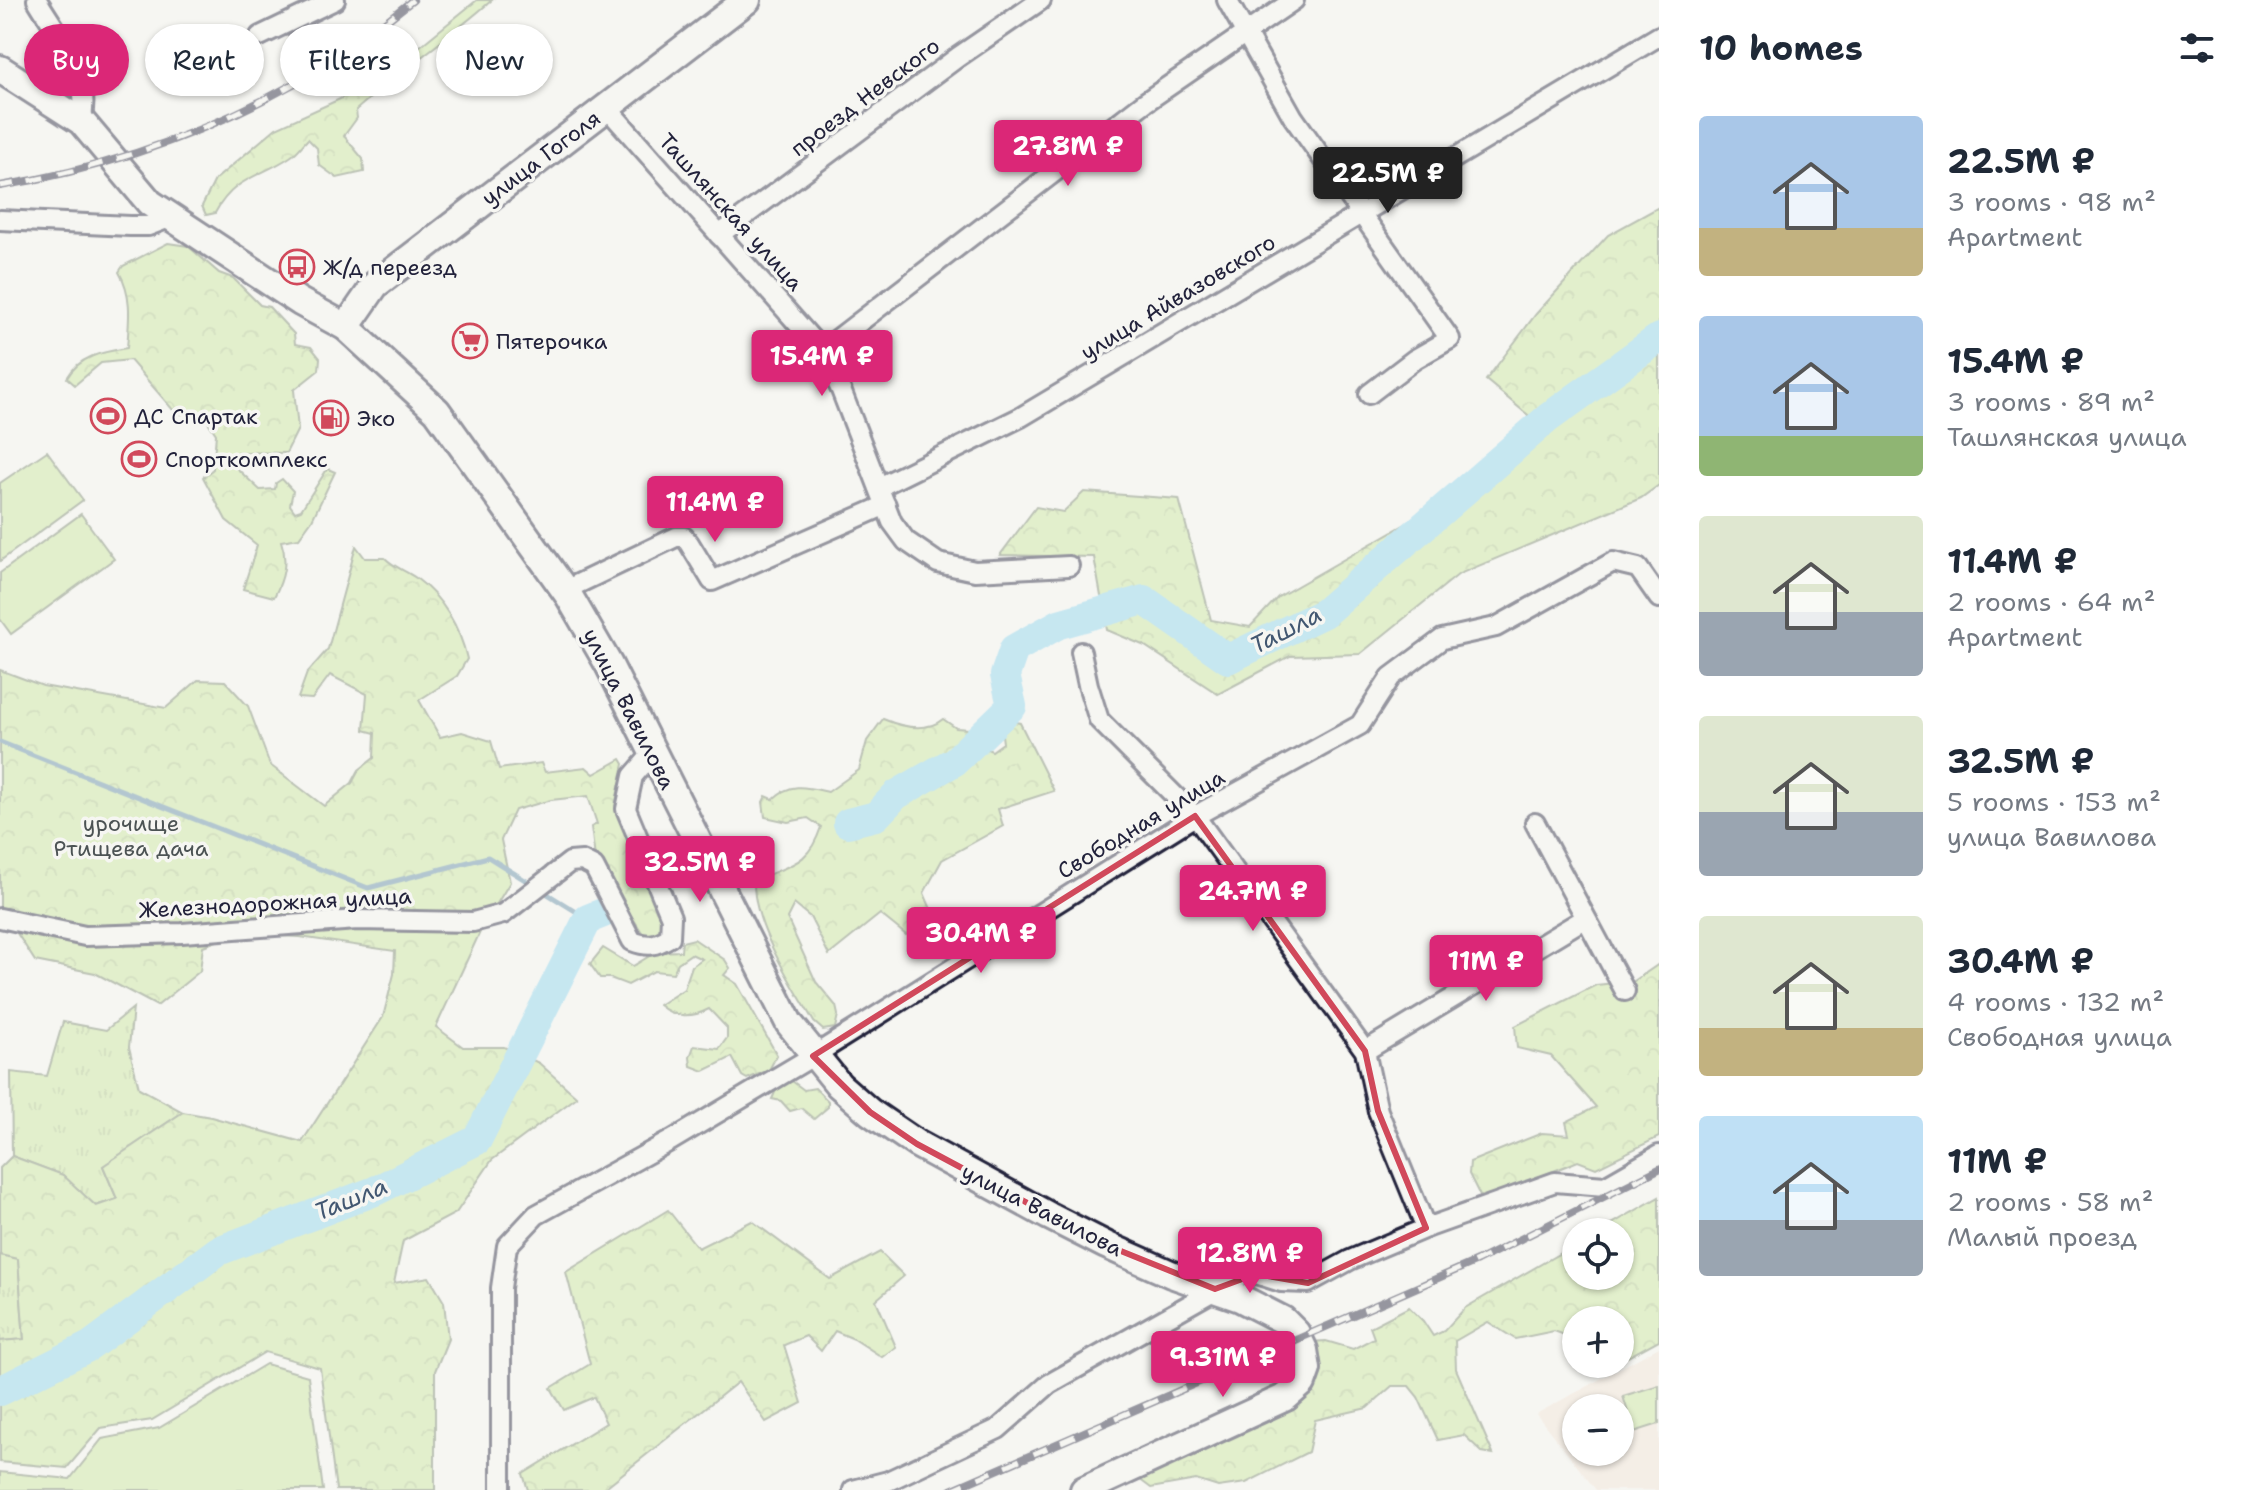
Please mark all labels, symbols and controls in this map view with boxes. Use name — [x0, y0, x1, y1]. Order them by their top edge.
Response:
chip: Buy — [24, 24, 129, 96]
chip: Rent — [145, 24, 264, 96]
chip: Filters — [280, 24, 420, 96]
chip: New — [436, 24, 553, 96]
text: 10 homes — [1699, 25, 1863, 71]
icon: filters — [2175, 26, 2219, 70]
street label: проезд Невского — [784, 31, 946, 163]
street label: улица Гоголя — [476, 104, 606, 212]
pin: 27.8M ₽ — [994, 120, 1142, 188]
street label: Ташлянская улица — [652, 127, 810, 297]
text: 27.8M ₽ — [1012, 128, 1124, 163]
text: 22.5M ₽ — [1947, 138, 2095, 184]
pin: 22.5M ₽ — [1314, 147, 1462, 215]
icon: home — [1763, 148, 1859, 244]
text: 22.5M ₽ — [1331, 155, 1445, 190]
text: 3 rooms · 98 m² — [1947, 184, 2156, 219]
text: Apartment — [1947, 219, 2083, 254]
street label: улица Айвазовского — [1075, 227, 1281, 367]
bus stop icon: Ж/д переезд — [278, 248, 316, 286]
place label: Ж/д переезд — [323, 253, 457, 282]
supermarket icon: Пятерочка — [451, 322, 489, 360]
place label: Пятерочка — [496, 327, 608, 356]
pin: 15.4M ₽ — [748, 330, 896, 398]
text: 15.4M ₽ — [770, 338, 874, 373]
text: 15.4M ₽ — [1947, 338, 2084, 384]
icon: home — [1763, 348, 1859, 444]
text: 3 rooms · 89 m² — [1947, 384, 2155, 419]
sports icon: ДС Спартак — [89, 397, 127, 435]
fuel station icon: Эко — [312, 399, 350, 437]
place label: ДС Спартак — [134, 402, 258, 431]
place label: Эко — [357, 404, 395, 433]
text: Ташлянская улица — [1947, 419, 2187, 454]
sports icon: Спорткомплекс — [120, 440, 158, 478]
place label: Спорткомплекс — [165, 445, 328, 474]
pin: 11.4M ₽ — [641, 476, 789, 544]
text: 11.4M ₽ — [665, 484, 765, 519]
text: 11.4M ₽ — [1947, 538, 2077, 584]
icon: home — [1763, 548, 1859, 644]
text: 2 rooms · 64 m² — [1947, 584, 2155, 619]
water label: Ташла — [1245, 598, 1327, 662]
text: Apartment — [1947, 619, 2083, 654]
street label: улица Вавилова — [576, 624, 682, 795]
text: 32.5M ₽ — [1947, 738, 2095, 784]
icon: home — [1763, 748, 1859, 844]
street label: Свободная улица — [1052, 762, 1230, 885]
text: 5 rooms · 153 m² — [1947, 784, 2161, 819]
park label: урочище Ртищева дача — [53, 809, 209, 863]
text: улица Вавилова — [1947, 819, 2156, 854]
pin: 32.5M ₽ — [626, 836, 774, 904]
text: 32.5M ₽ — [644, 844, 756, 879]
pin: 24.7M ₽ — [1179, 865, 1327, 933]
text: 24.7M ₽ — [1198, 873, 1308, 908]
street label: Железнодорожная улица — [138, 881, 413, 925]
pin: 30.4M ₽ — [907, 907, 1055, 975]
text: 30.4M ₽ — [925, 915, 1037, 950]
pin: 11M ₽ — [1430, 935, 1542, 1003]
text: 30.4M ₽ — [1947, 938, 2094, 984]
text: 11M ₽ — [1448, 943, 1524, 978]
icon: home — [1763, 948, 1859, 1044]
text: 4 rooms · 132 m² — [1947, 984, 2164, 1019]
text: Свободная улица — [1947, 1019, 2172, 1054]
text: 11M ₽ — [1947, 1138, 2048, 1184]
icon: home — [1763, 1148, 1859, 1244]
street label: улица Вавилова — [957, 1157, 1128, 1263]
water label: Ташла — [310, 1170, 392, 1228]
text: 2 rooms · 58 m² — [1947, 1184, 2153, 1219]
map controls — [1562, 1218, 1634, 1466]
button: locate — [1562, 1218, 1634, 1290]
text: Малый проезд — [1947, 1219, 2137, 1254]
pin: 12.8M ₽ — [1176, 1227, 1324, 1295]
text: 12.8M ₽ — [1196, 1235, 1304, 1270]
button: + — [1562, 1306, 1634, 1378]
pin: 9.31M ₽ — [1149, 1331, 1297, 1399]
text: 9.31M ₽ — [1169, 1339, 1277, 1374]
button: − — [1562, 1394, 1634, 1466]

